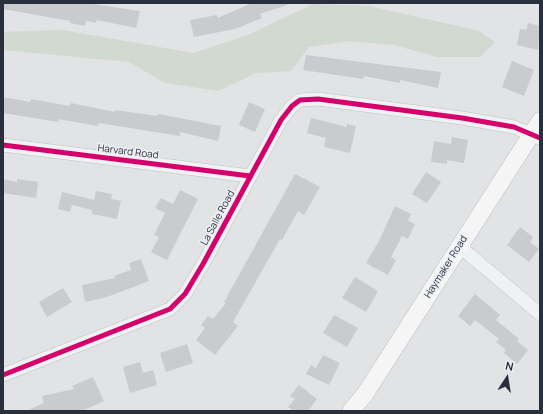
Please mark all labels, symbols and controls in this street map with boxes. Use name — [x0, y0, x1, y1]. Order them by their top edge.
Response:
street label: Harvard Road — [97, 142, 159, 162]
street label: La Salle Road — [198, 188, 238, 248]
street label: Haymaker Road — [422, 234, 470, 300]
north arrow — [487, 358, 527, 398]
text: N — [504, 358, 515, 374]

